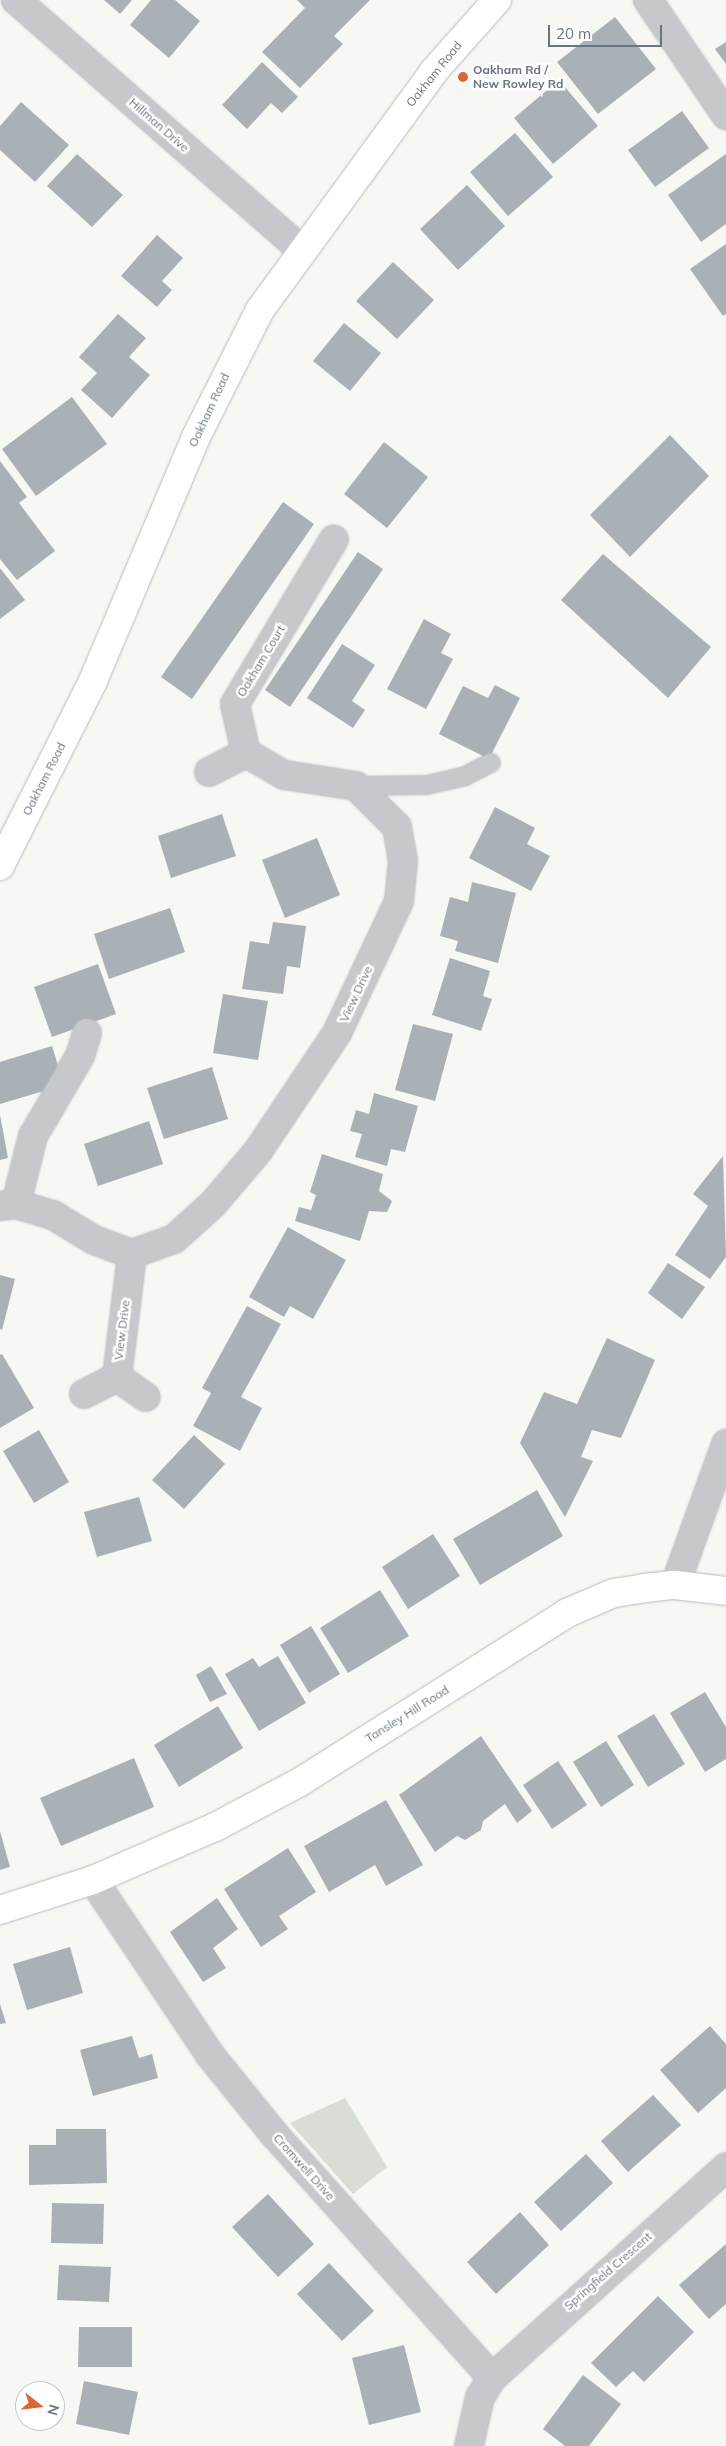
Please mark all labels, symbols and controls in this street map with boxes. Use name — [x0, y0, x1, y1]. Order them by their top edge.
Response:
scale bar — [551, 15, 665, 47]
text: 20 m — [556, 24, 591, 43]
street label: Oakham Road — [403, 38, 465, 110]
place label: Oakham Rd / New Rowley Rd — [473, 63, 563, 91]
marker: Oakham Rd / New Rowley Rd — [457, 71, 469, 83]
street label: Hillman Drive — [126, 95, 192, 155]
street label: Oakham Road — [186, 371, 232, 449]
street label: Oakham Court — [234, 623, 288, 699]
street label: Oakham Road — [19, 740, 69, 818]
street label: View Drive — [337, 964, 375, 1024]
street label: View Drive — [111, 1299, 133, 1361]
street label: Tansley Hill Road — [363, 1683, 451, 1745]
street label: Cromwell Drive — [270, 2131, 338, 2203]
street label: Springfield Crescent — [561, 2229, 655, 2313]
north arrow — [15, 2381, 65, 2431]
text: N — [43, 2402, 64, 2417]

